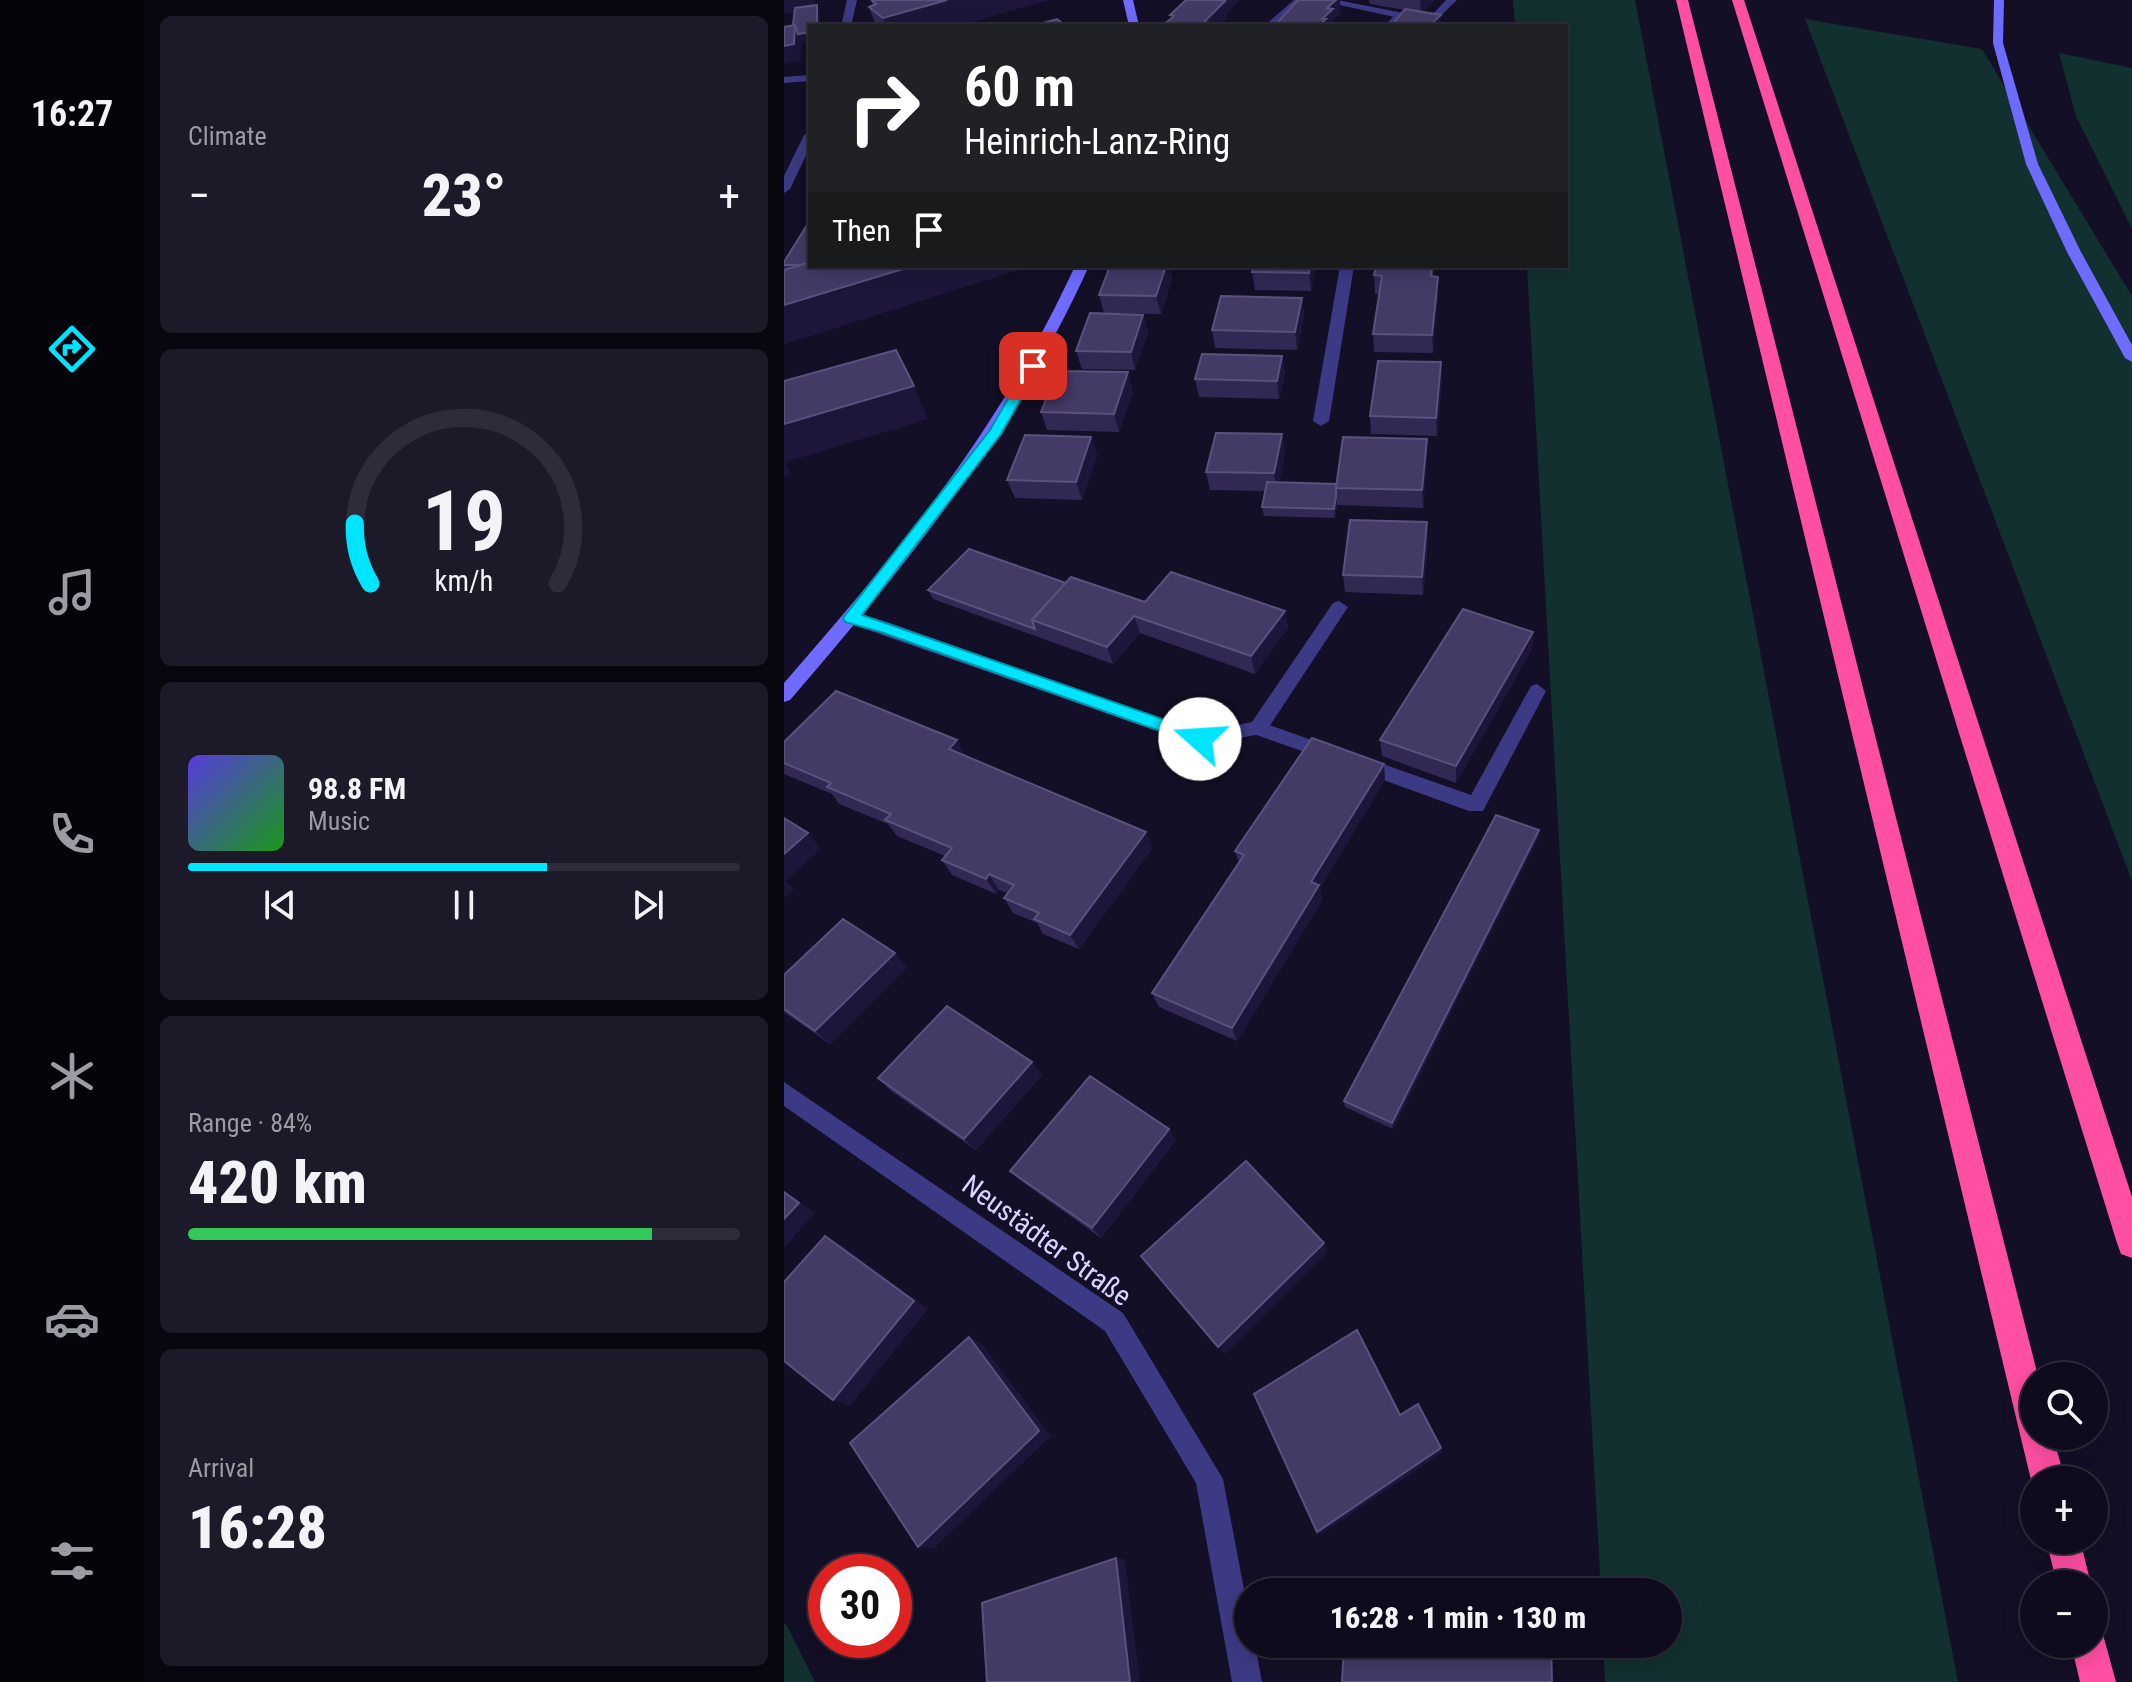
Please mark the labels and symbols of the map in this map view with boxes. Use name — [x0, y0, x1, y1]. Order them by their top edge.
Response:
pin — [999, 332, 1067, 400]
position arrow — [1158, 697, 1242, 781]
street label: Neustädter Straße — [956, 1168, 1138, 1313]
speed limit sign: 30 — [808, 1554, 912, 1658]

